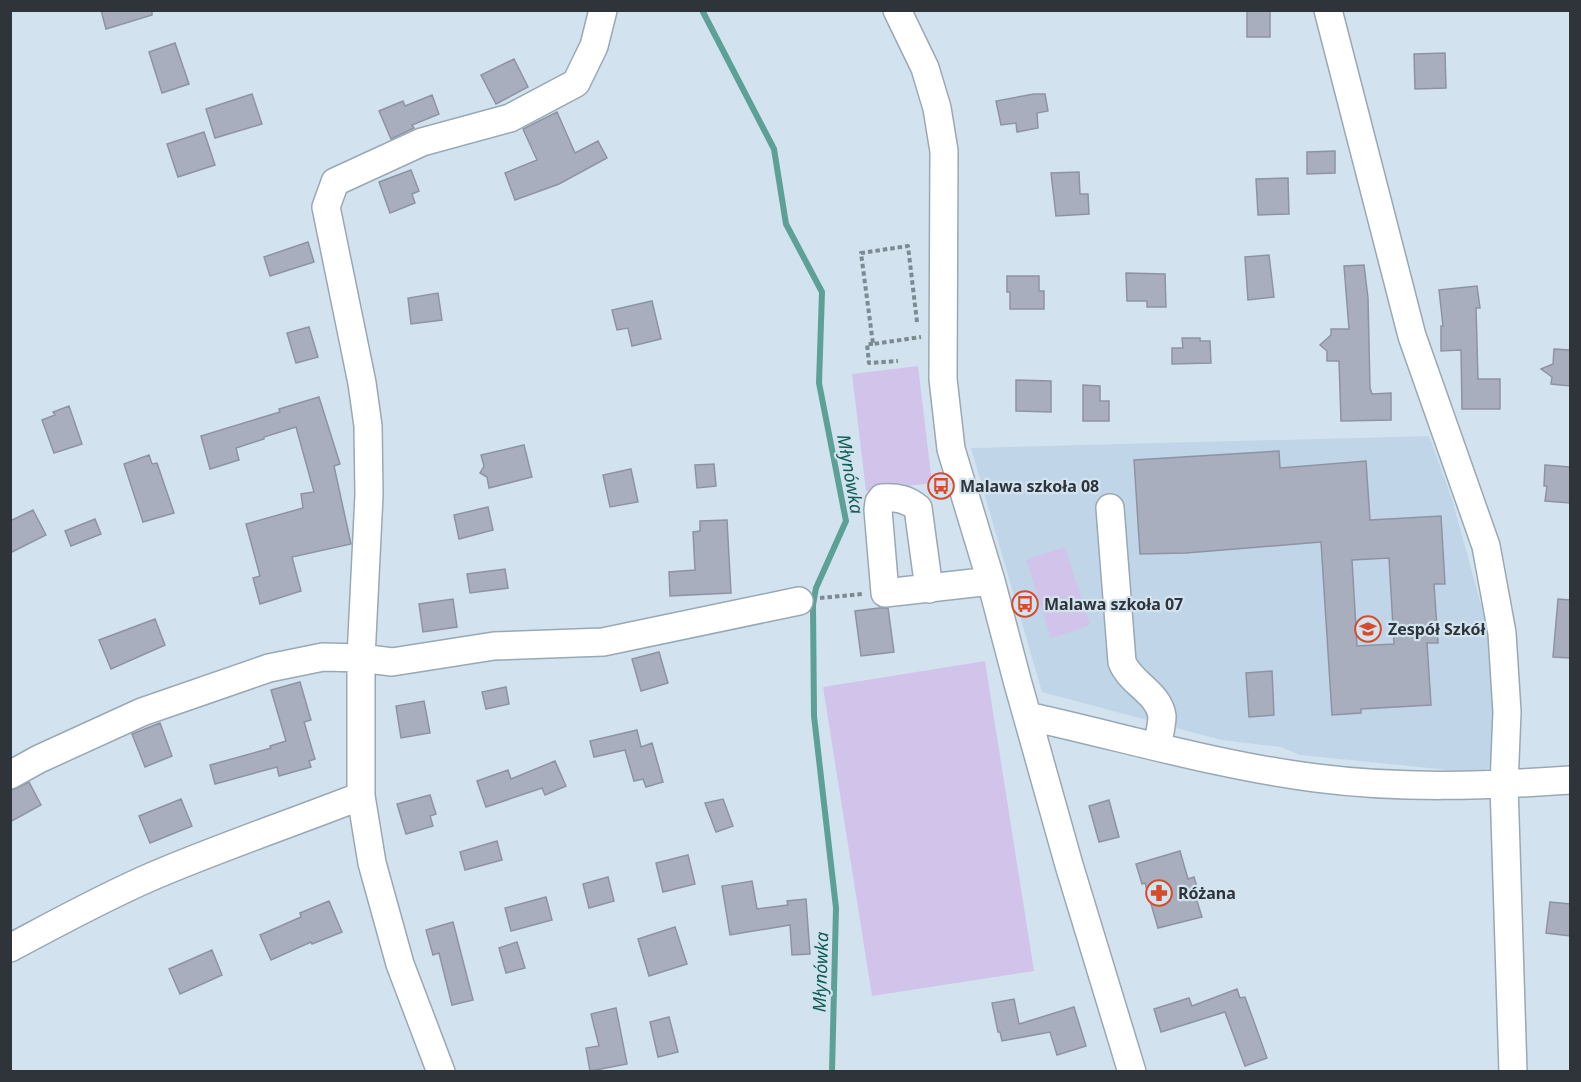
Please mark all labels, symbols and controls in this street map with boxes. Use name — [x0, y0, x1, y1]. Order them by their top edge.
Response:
water label: Młynówka — [832, 432, 870, 516]
bus stop icon: Malawa szkoła 08 — [926, 471, 956, 501]
place label: Malawa szkoła 08 — [960, 475, 1099, 497]
bus stop icon: Malawa szkoła 07 — [1010, 589, 1040, 619]
place label: Malawa szkoła 07 — [1044, 593, 1183, 615]
school or university icon: Zespół Szkół — [1353, 614, 1383, 644]
place label: Zespół Szkół — [1388, 618, 1487, 640]
pharmacy icon: Różana — [1144, 878, 1174, 908]
place label: Różana — [1178, 882, 1236, 904]
water label: Młynówka — [807, 931, 833, 1013]

